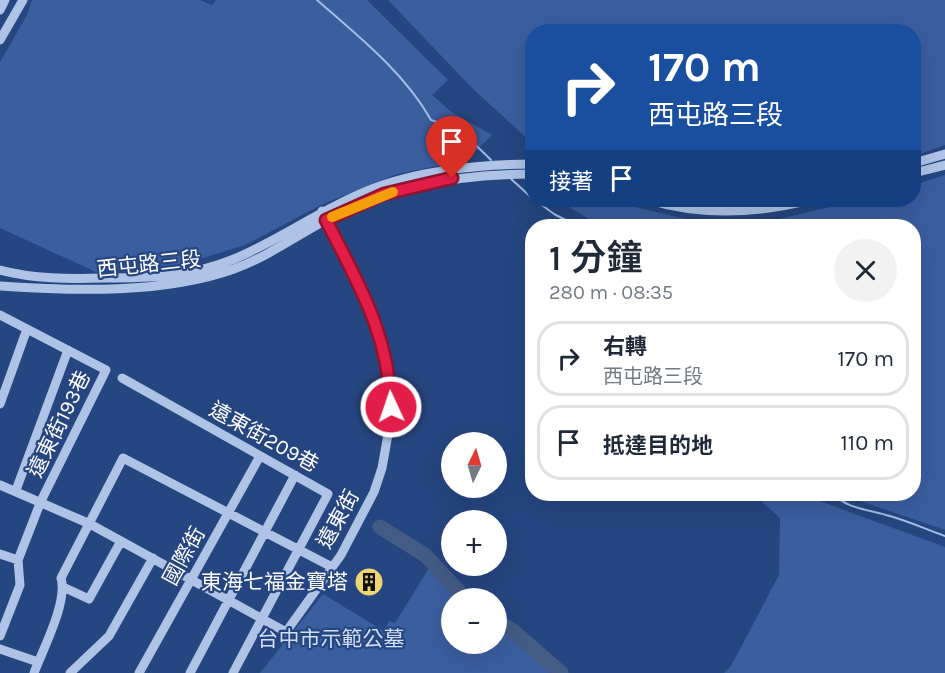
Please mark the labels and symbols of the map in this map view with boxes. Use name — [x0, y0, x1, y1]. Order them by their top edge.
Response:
pin — [426, 116, 477, 178]
street label: 西屯路三段 — [96, 247, 202, 281]
street label: 遠東街193巷 — [23, 367, 95, 481]
position arrow — [359, 375, 423, 439]
street label: 遠東街209巷 — [205, 397, 323, 477]
north arrow — [441, 432, 507, 498]
street label: 遠東街 — [312, 486, 364, 552]
street label: 國際街 — [158, 523, 210, 589]
building icon: 東海七福金寶塔 — [353, 566, 385, 598]
place label: 東海七福金寶塔 — [201, 570, 348, 594]
park label: 台中市示範公墓 — [258, 627, 405, 651]

